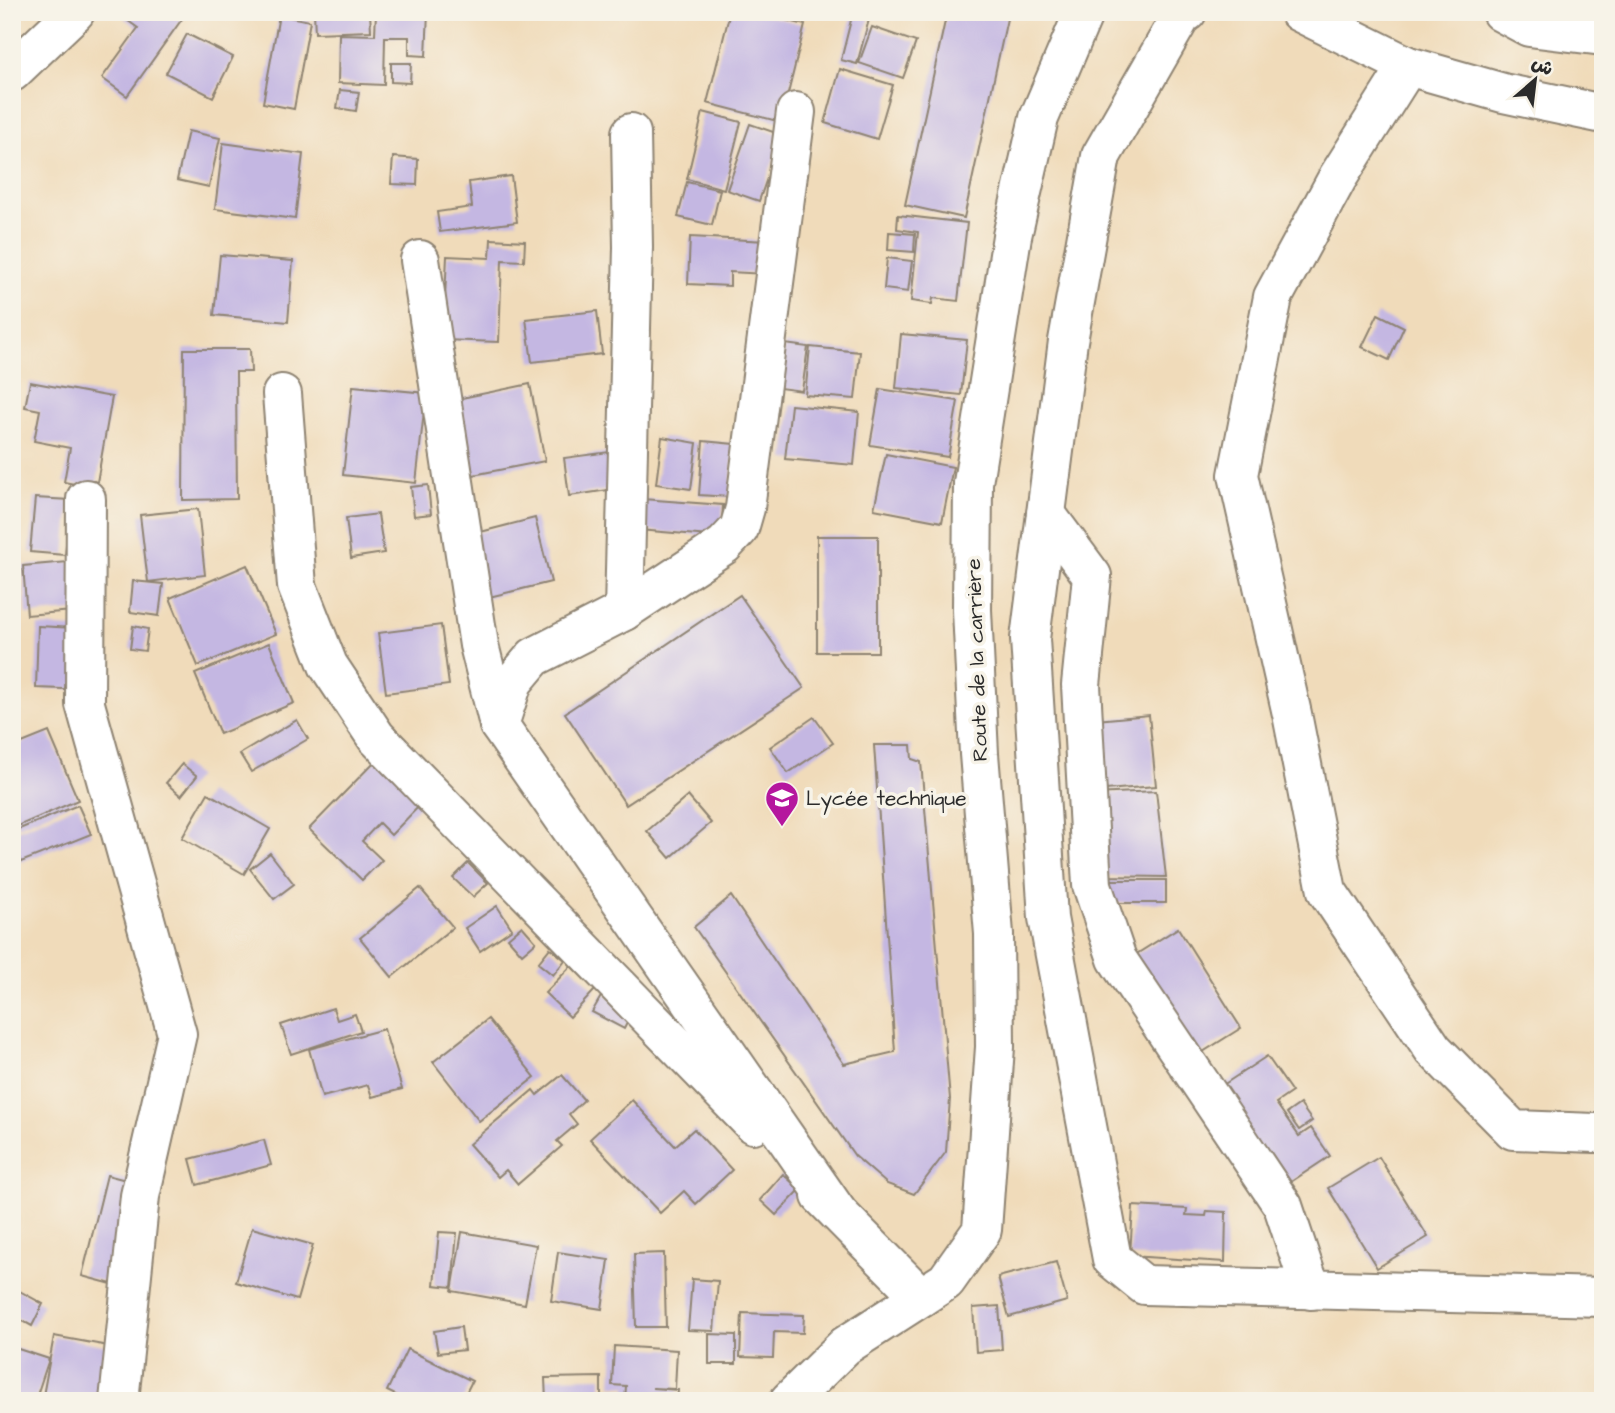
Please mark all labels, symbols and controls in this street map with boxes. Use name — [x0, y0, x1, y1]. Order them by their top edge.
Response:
north arrow — [1500, 46, 1570, 116]
text: ش — [1527, 49, 1558, 83]
street label: Route de la carrière — [959, 558, 995, 762]
school or university icon: Lycée technique — [763, 779, 801, 828]
place label: Lycée technique — [806, 784, 967, 815]

